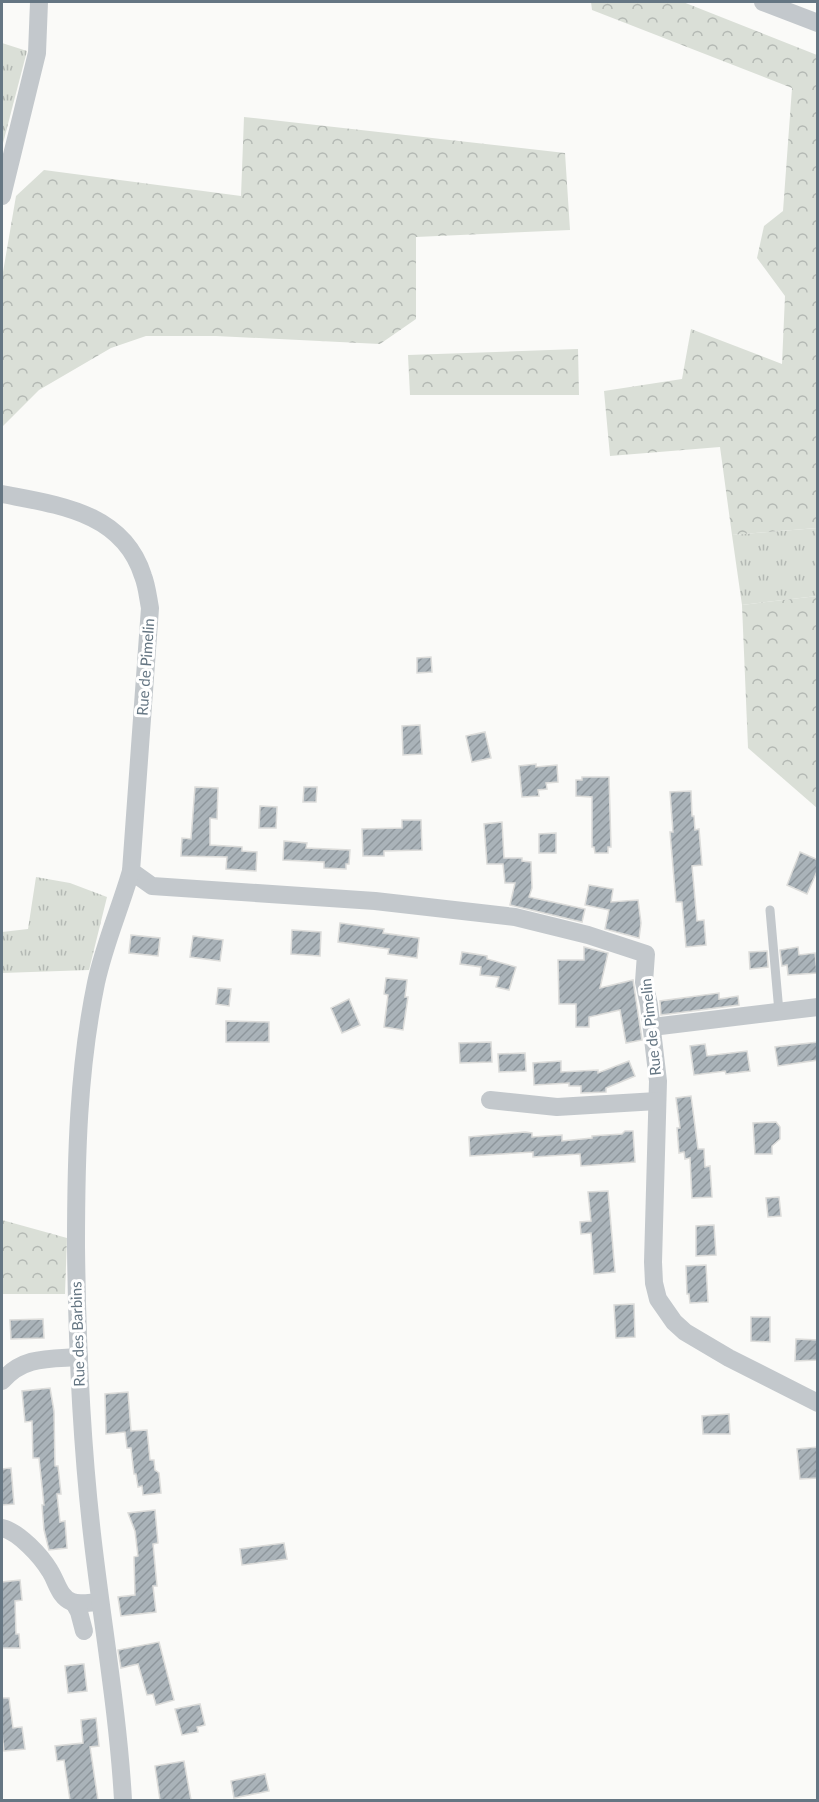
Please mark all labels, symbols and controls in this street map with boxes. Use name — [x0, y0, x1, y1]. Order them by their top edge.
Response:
street label: Rue de Pimelin — [133, 618, 157, 716]
street label: Rue de Pimelin — [636, 978, 664, 1077]
street label: Rue des Barbins — [66, 1281, 88, 1387]

